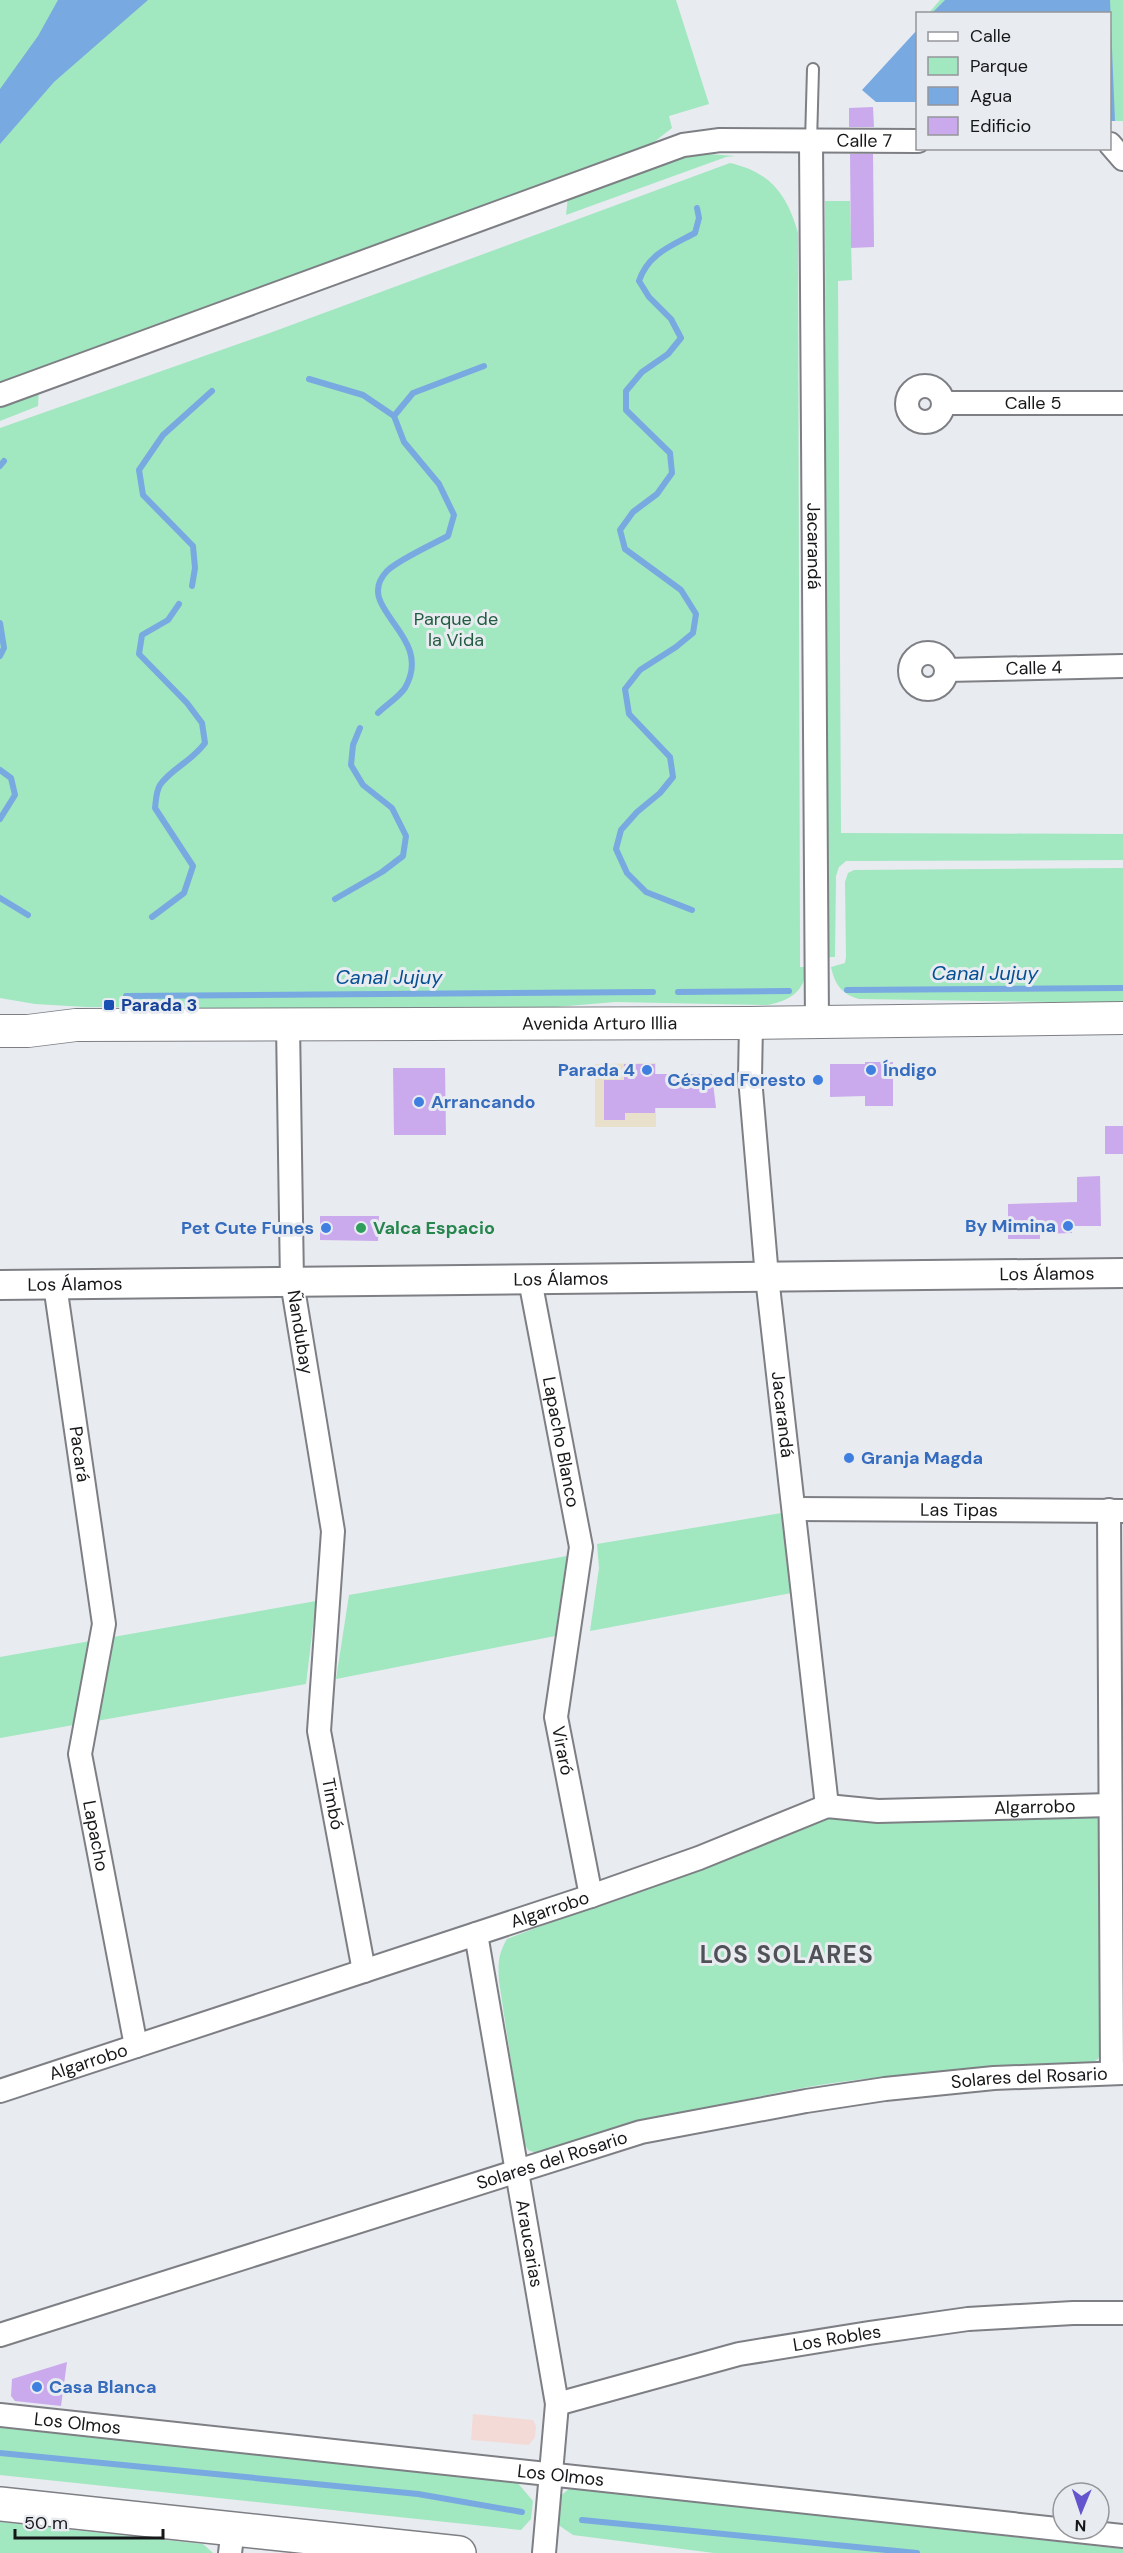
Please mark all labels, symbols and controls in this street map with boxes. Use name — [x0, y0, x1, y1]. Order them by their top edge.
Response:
legend — [916, 12, 1111, 150]
text: Calle — [970, 24, 1011, 48]
text: Parque — [970, 54, 1028, 78]
text: Agua — [970, 84, 1012, 108]
text: Edificio — [970, 114, 1031, 138]
street label: Calle 7 — [837, 129, 892, 153]
street label: Calle 5 — [1005, 391, 1061, 415]
street label: Jacarandá — [801, 502, 826, 589]
park label: Parque de la Vida — [414, 607, 498, 652]
street label: Calle 4 — [1005, 655, 1063, 681]
water label: Canal Jujuy — [931, 960, 1039, 986]
water label: Canal Jujuy — [335, 964, 443, 990]
place label: Parada 3 — [121, 993, 197, 1017]
marker: Parada 3 — [102, 998, 116, 1012]
street label: Avenida Arturo Illia — [522, 1011, 677, 1036]
place label: Parada 4 — [558, 1058, 635, 1082]
place label: Índigo — [883, 1058, 937, 1082]
marker: Parada 4 — [640, 1063, 654, 1077]
marker: Índigo — [864, 1063, 878, 1077]
place label: Césped Foresto — [667, 1068, 806, 1092]
marker: Césped Foresto — [811, 1073, 825, 1087]
place label: Arrancando — [431, 1090, 536, 1114]
marker: Arrancando — [412, 1095, 426, 1109]
place label: By Mimina — [965, 1214, 1056, 1238]
place label: Pet Cute Funes — [181, 1216, 314, 1240]
place label: Valca Espacio — [373, 1216, 495, 1240]
marker: By Mimina — [1061, 1219, 1075, 1233]
marker: Pet Cute Funes — [319, 1221, 333, 1235]
marker: Valca Espacio — [354, 1221, 368, 1235]
street label: Los Álamos — [999, 1261, 1095, 1286]
street label: Los Álamos — [513, 1266, 609, 1292]
street label: Los Álamos — [27, 1272, 123, 1297]
street label: Ñandubay — [282, 1288, 319, 1376]
street label: Jacarandá — [766, 1370, 799, 1459]
street label: Lapacho Blanco — [537, 1375, 585, 1509]
street label: Pacará — [64, 1425, 95, 1484]
place label: Granja Magda — [861, 1446, 983, 1470]
marker: Granja Magda — [842, 1451, 856, 1465]
street label: Las Tipas — [920, 1498, 998, 1522]
street label: Viraró — [546, 1724, 579, 1777]
street label: Timbó — [316, 1776, 349, 1832]
street label: Algarrobo — [994, 1794, 1076, 1820]
street label: Lapacho — [77, 1798, 114, 1873]
street label: Algarrobo — [507, 1885, 592, 1934]
district label: LOS SOLARES — [700, 1939, 874, 1970]
street label: Algarrobo — [46, 2038, 131, 2086]
street label: Solares del Rosario — [950, 2062, 1108, 2094]
street label: Solares del Rosario — [473, 2125, 630, 2195]
street label: Araucarias — [510, 2198, 549, 2289]
street label: Los Robles — [791, 2319, 883, 2357]
place label: Casa Blanca — [49, 2375, 157, 2399]
marker: Casa Blanca — [30, 2380, 44, 2394]
street label: Los Olmos — [33, 2407, 122, 2440]
street label: Los Olmos — [516, 2459, 605, 2492]
north arrow — [1051, 2481, 1111, 2541]
scale bar — [15, 2502, 164, 2540]
text: 50 m — [24, 2511, 68, 2535]
text: N — [1074, 2515, 1087, 2536]

